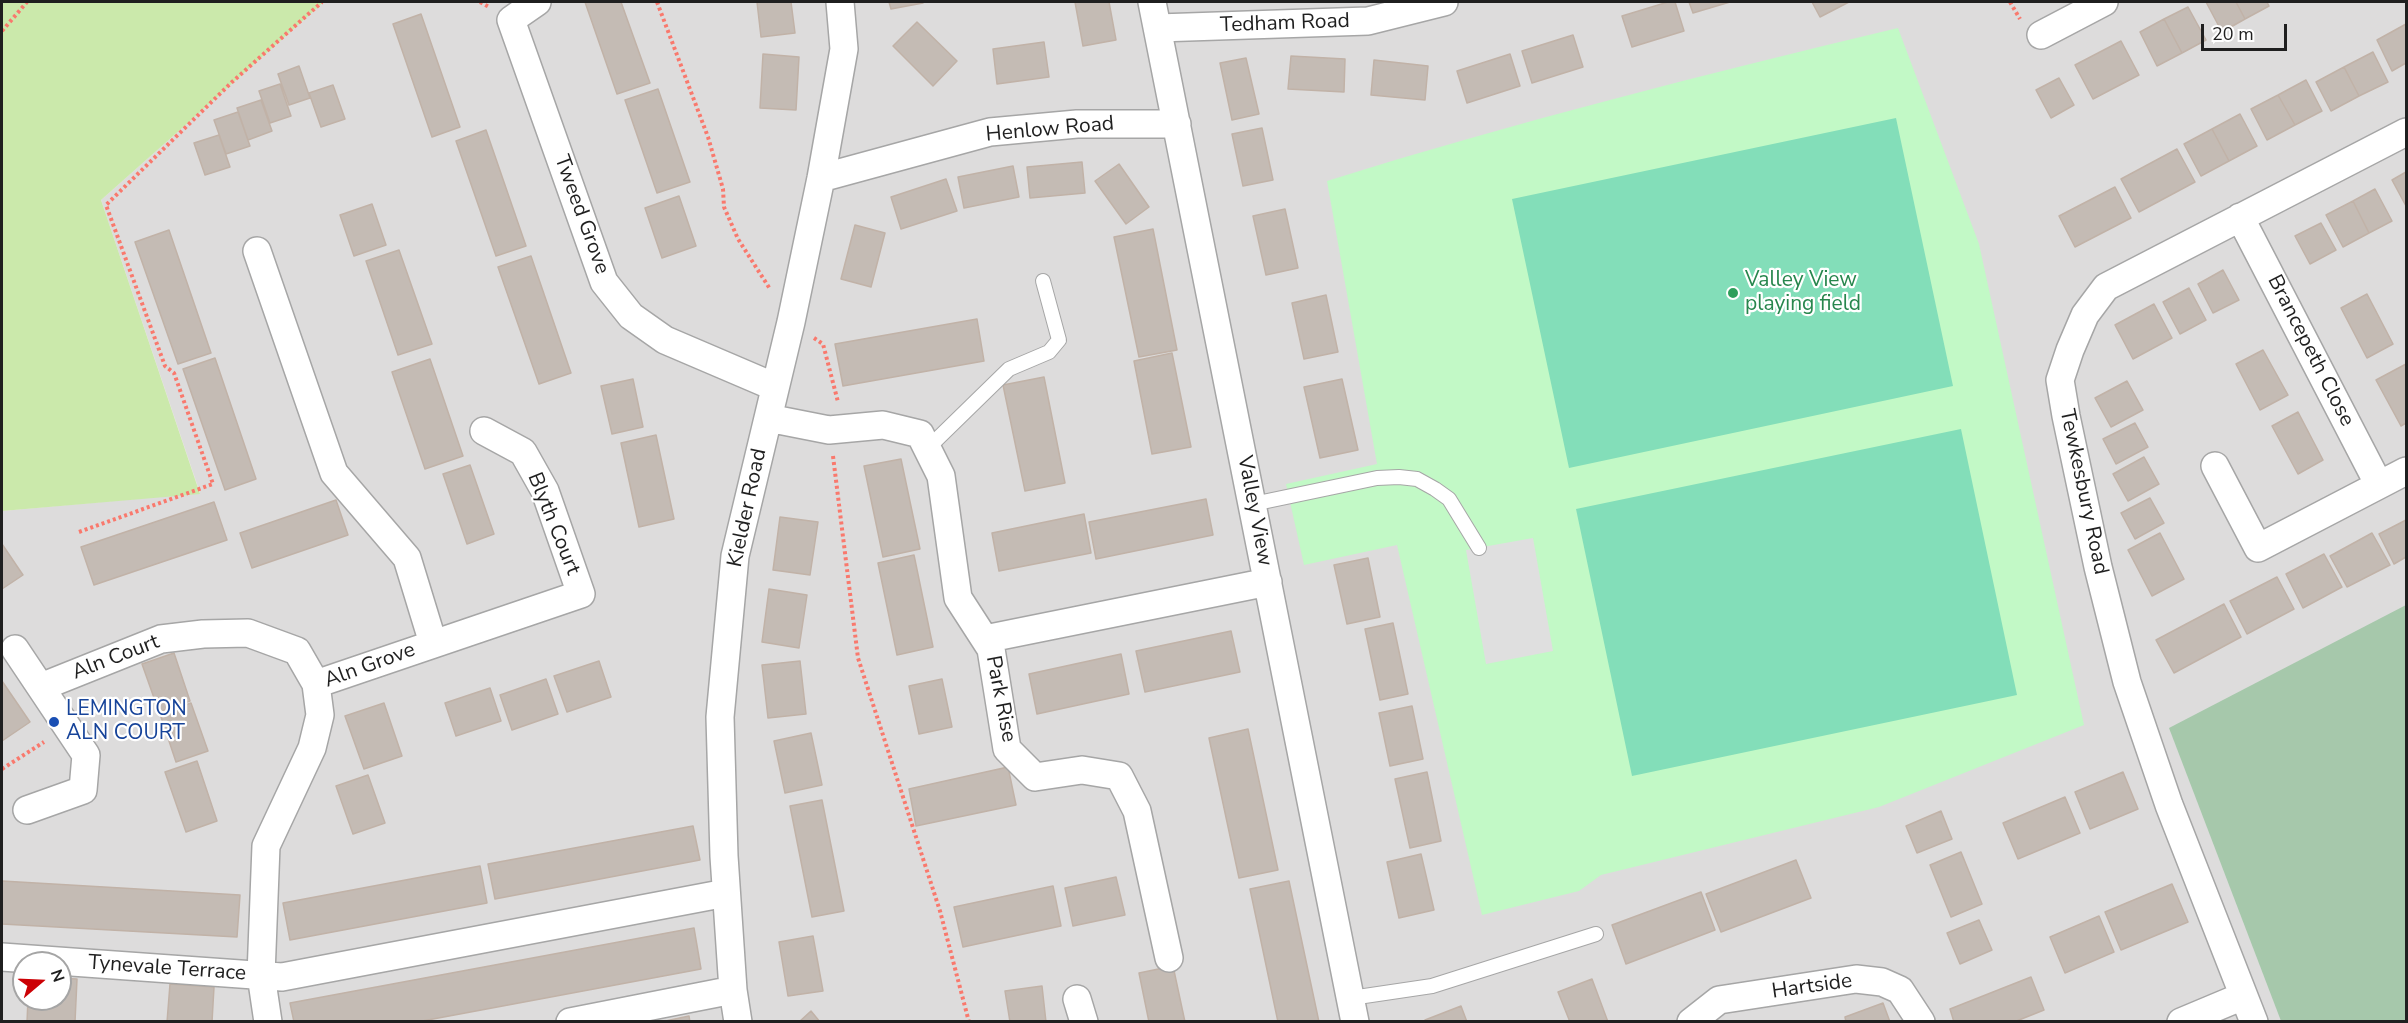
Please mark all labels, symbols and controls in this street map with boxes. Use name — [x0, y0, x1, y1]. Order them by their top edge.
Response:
street label: Tedham Road — [1220, 9, 1350, 39]
scale bar — [2204, 12, 2290, 50]
text: 20 m — [2212, 22, 2254, 46]
street label: Henlow Road — [985, 112, 1115, 148]
street label: Tweed Grove — [548, 152, 614, 278]
place label: Valley View playing field — [1745, 268, 1861, 318]
street label: Brancepeth Close — [2261, 271, 2359, 431]
marker: Valley View playing field — [1726, 286, 1740, 300]
street label: Tewkesbury Road — [2053, 407, 2113, 577]
street label: Kielder Road — [723, 446, 773, 570]
street label: Valley View — [1231, 454, 1277, 568]
street label: Blyth Court — [521, 469, 585, 579]
street label: Aln Court — [69, 630, 163, 686]
street label: Aln Grove — [321, 638, 419, 694]
street label: Park Rise — [979, 654, 1021, 744]
place label: LEMINGTON ALN COURT — [66, 697, 187, 747]
marker: LEMINGTON ALN COURT — [47, 715, 61, 729]
north arrow — [12, 951, 72, 1011]
street label: Tynevale Terrace — [87, 951, 247, 987]
text: N — [45, 967, 69, 985]
street label: Hartside — [1770, 969, 1854, 1005]

